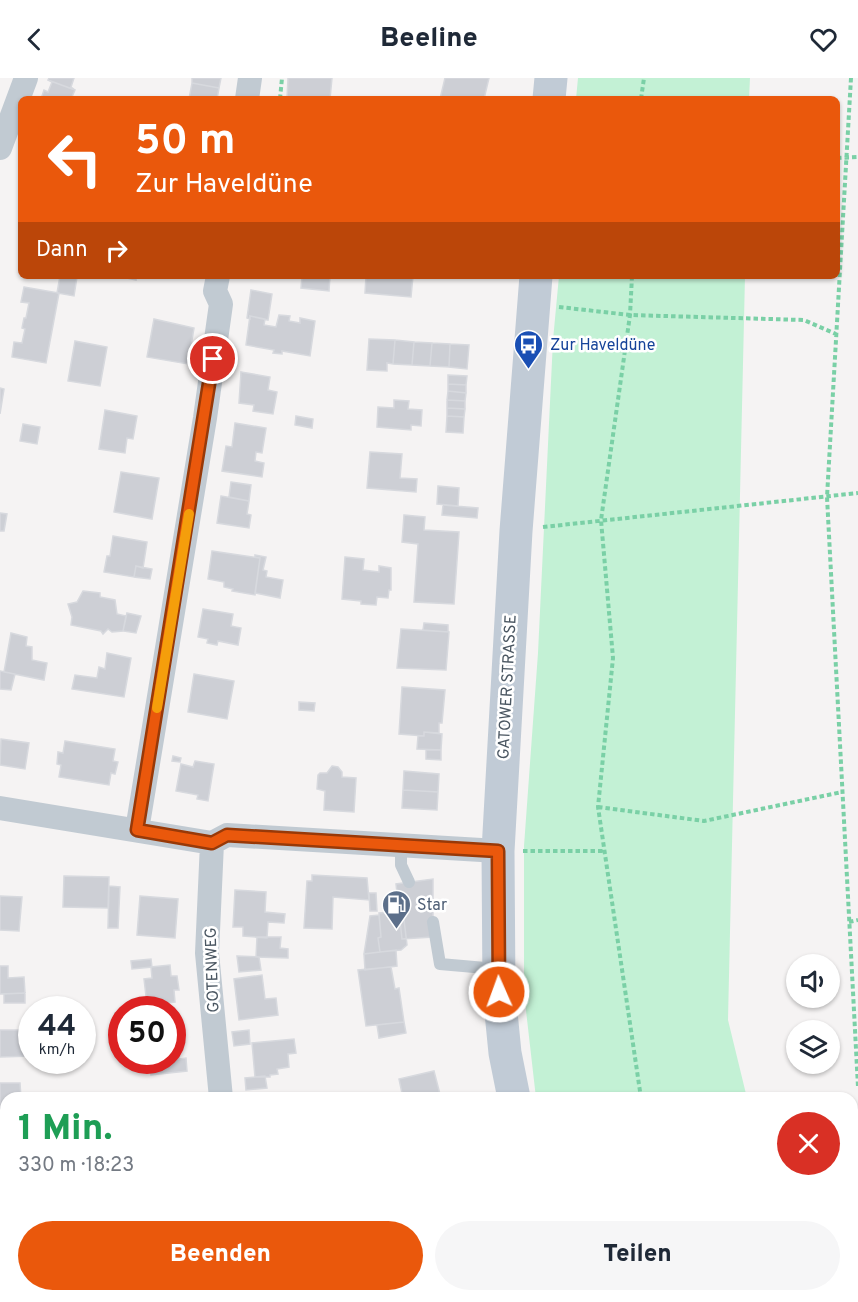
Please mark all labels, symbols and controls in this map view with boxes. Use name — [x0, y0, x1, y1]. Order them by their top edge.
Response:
text: Beeline — [380, 22, 478, 56]
icon: back — [18, 23, 51, 56]
icon: heart — [807, 23, 840, 56]
text: 50 m — [135, 116, 236, 169]
icon: left — [36, 120, 114, 198]
text: Zur Haveldüne — [135, 168, 313, 202]
icon: right — [100, 234, 133, 267]
text: Dann — [36, 237, 88, 264]
bus stop icon: Zur Haveldüne — [513, 328, 545, 370]
pin — [187, 333, 238, 384]
place label: Zur Haveldüne — [550, 336, 655, 356]
icon: arrive — [196, 342, 229, 375]
street label: GATOWER STRASSE — [494, 614, 522, 760]
fuel station icon: Star — [380, 888, 412, 930]
place label: Star — [417, 896, 447, 916]
street label: GOTENWEG — [202, 927, 224, 1013]
map controls — [786, 954, 840, 1074]
button: sound — [786, 954, 840, 1008]
position arrow — [467, 960, 531, 1024]
speed limit sign: 50 — [108, 996, 186, 1074]
text: 44 — [38, 1009, 76, 1046]
button: layers — [786, 1020, 840, 1074]
text: km/h — [39, 1041, 75, 1060]
text: 1 Min. — [18, 1107, 113, 1153]
button: close — [777, 1112, 840, 1175]
text: 330 m · 18:23 — [18, 1153, 134, 1179]
button: Beenden — [18, 1221, 423, 1290]
button: Teilen — [435, 1221, 840, 1290]

